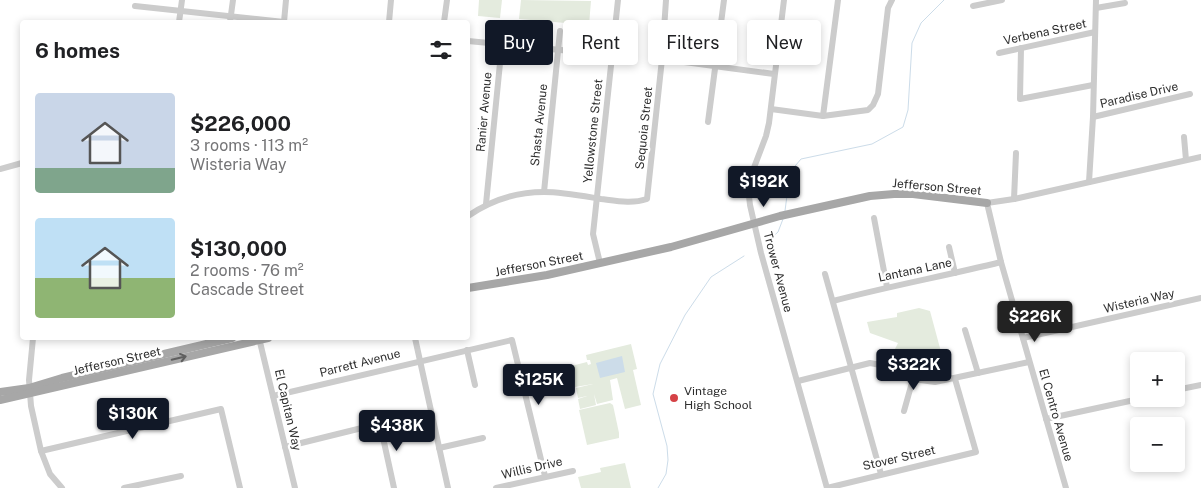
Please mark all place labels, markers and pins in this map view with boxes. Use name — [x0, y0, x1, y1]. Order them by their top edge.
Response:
pin: $192K — [729, 166, 799, 208]
pin: $226K — [1000, 300, 1070, 343]
pin: $322K — [879, 348, 949, 391]
pin: $125K — [504, 364, 574, 406]
place label: Vintage High School — [684, 384, 752, 412]
marker: Vintage High School — [668, 392, 680, 404]
pin: $130K — [98, 398, 168, 440]
pin: $438K — [362, 410, 432, 452]

